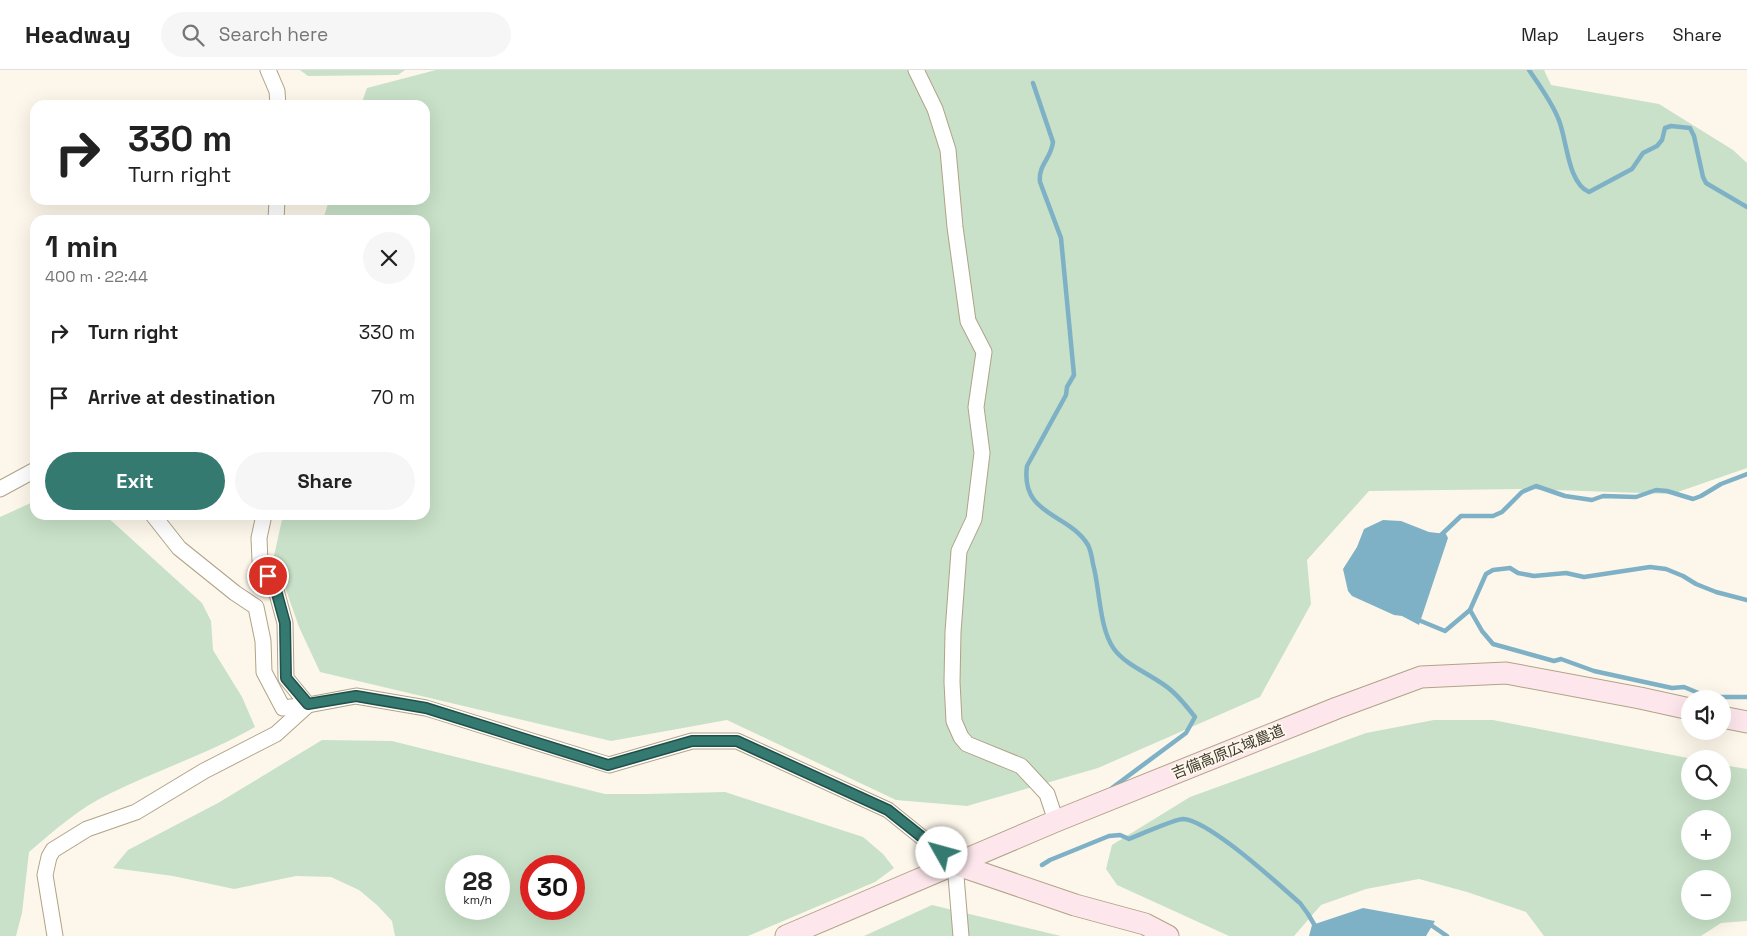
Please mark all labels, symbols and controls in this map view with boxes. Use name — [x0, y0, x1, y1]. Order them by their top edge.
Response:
search box — [161, 12, 511, 57]
text: Headway — [25, 19, 131, 50]
icon: search — [179, 21, 207, 49]
text: Search here — [219, 22, 328, 47]
text: Map — [1521, 23, 1559, 46]
text: Layers — [1587, 23, 1644, 46]
text: Share — [1672, 23, 1722, 46]
text: 330 m — [128, 117, 232, 161]
icon: right — [45, 120, 110, 185]
text: Turn right — [128, 160, 231, 188]
text: 1 min — [45, 227, 118, 266]
button: close — [363, 232, 415, 284]
text: 400 m · 22:44 — [45, 266, 148, 287]
icon: right — [45, 319, 73, 347]
text: Turn right — [88, 320, 178, 345]
text: 330 m — [359, 320, 415, 345]
icon: arrive — [45, 384, 73, 412]
text: Arrive at destination — [88, 385, 276, 410]
text: 70 m — [371, 385, 415, 410]
button: Exit — [45, 452, 225, 510]
button: Share — [235, 452, 415, 510]
pin — [247, 555, 289, 597]
icon: arrive — [254, 562, 282, 590]
map controls — [1681, 690, 1731, 920]
button: sound — [1681, 690, 1731, 740]
street label: 吉備高原広域農道 — [1169, 720, 1287, 783]
button: search — [1681, 750, 1731, 800]
button: + — [1681, 810, 1731, 860]
position arrow — [915, 826, 967, 878]
speed limit sign: 30 — [520, 855, 585, 920]
text: 28 — [463, 865, 492, 897]
button: − — [1681, 870, 1731, 920]
text: km/h — [463, 892, 492, 908]

